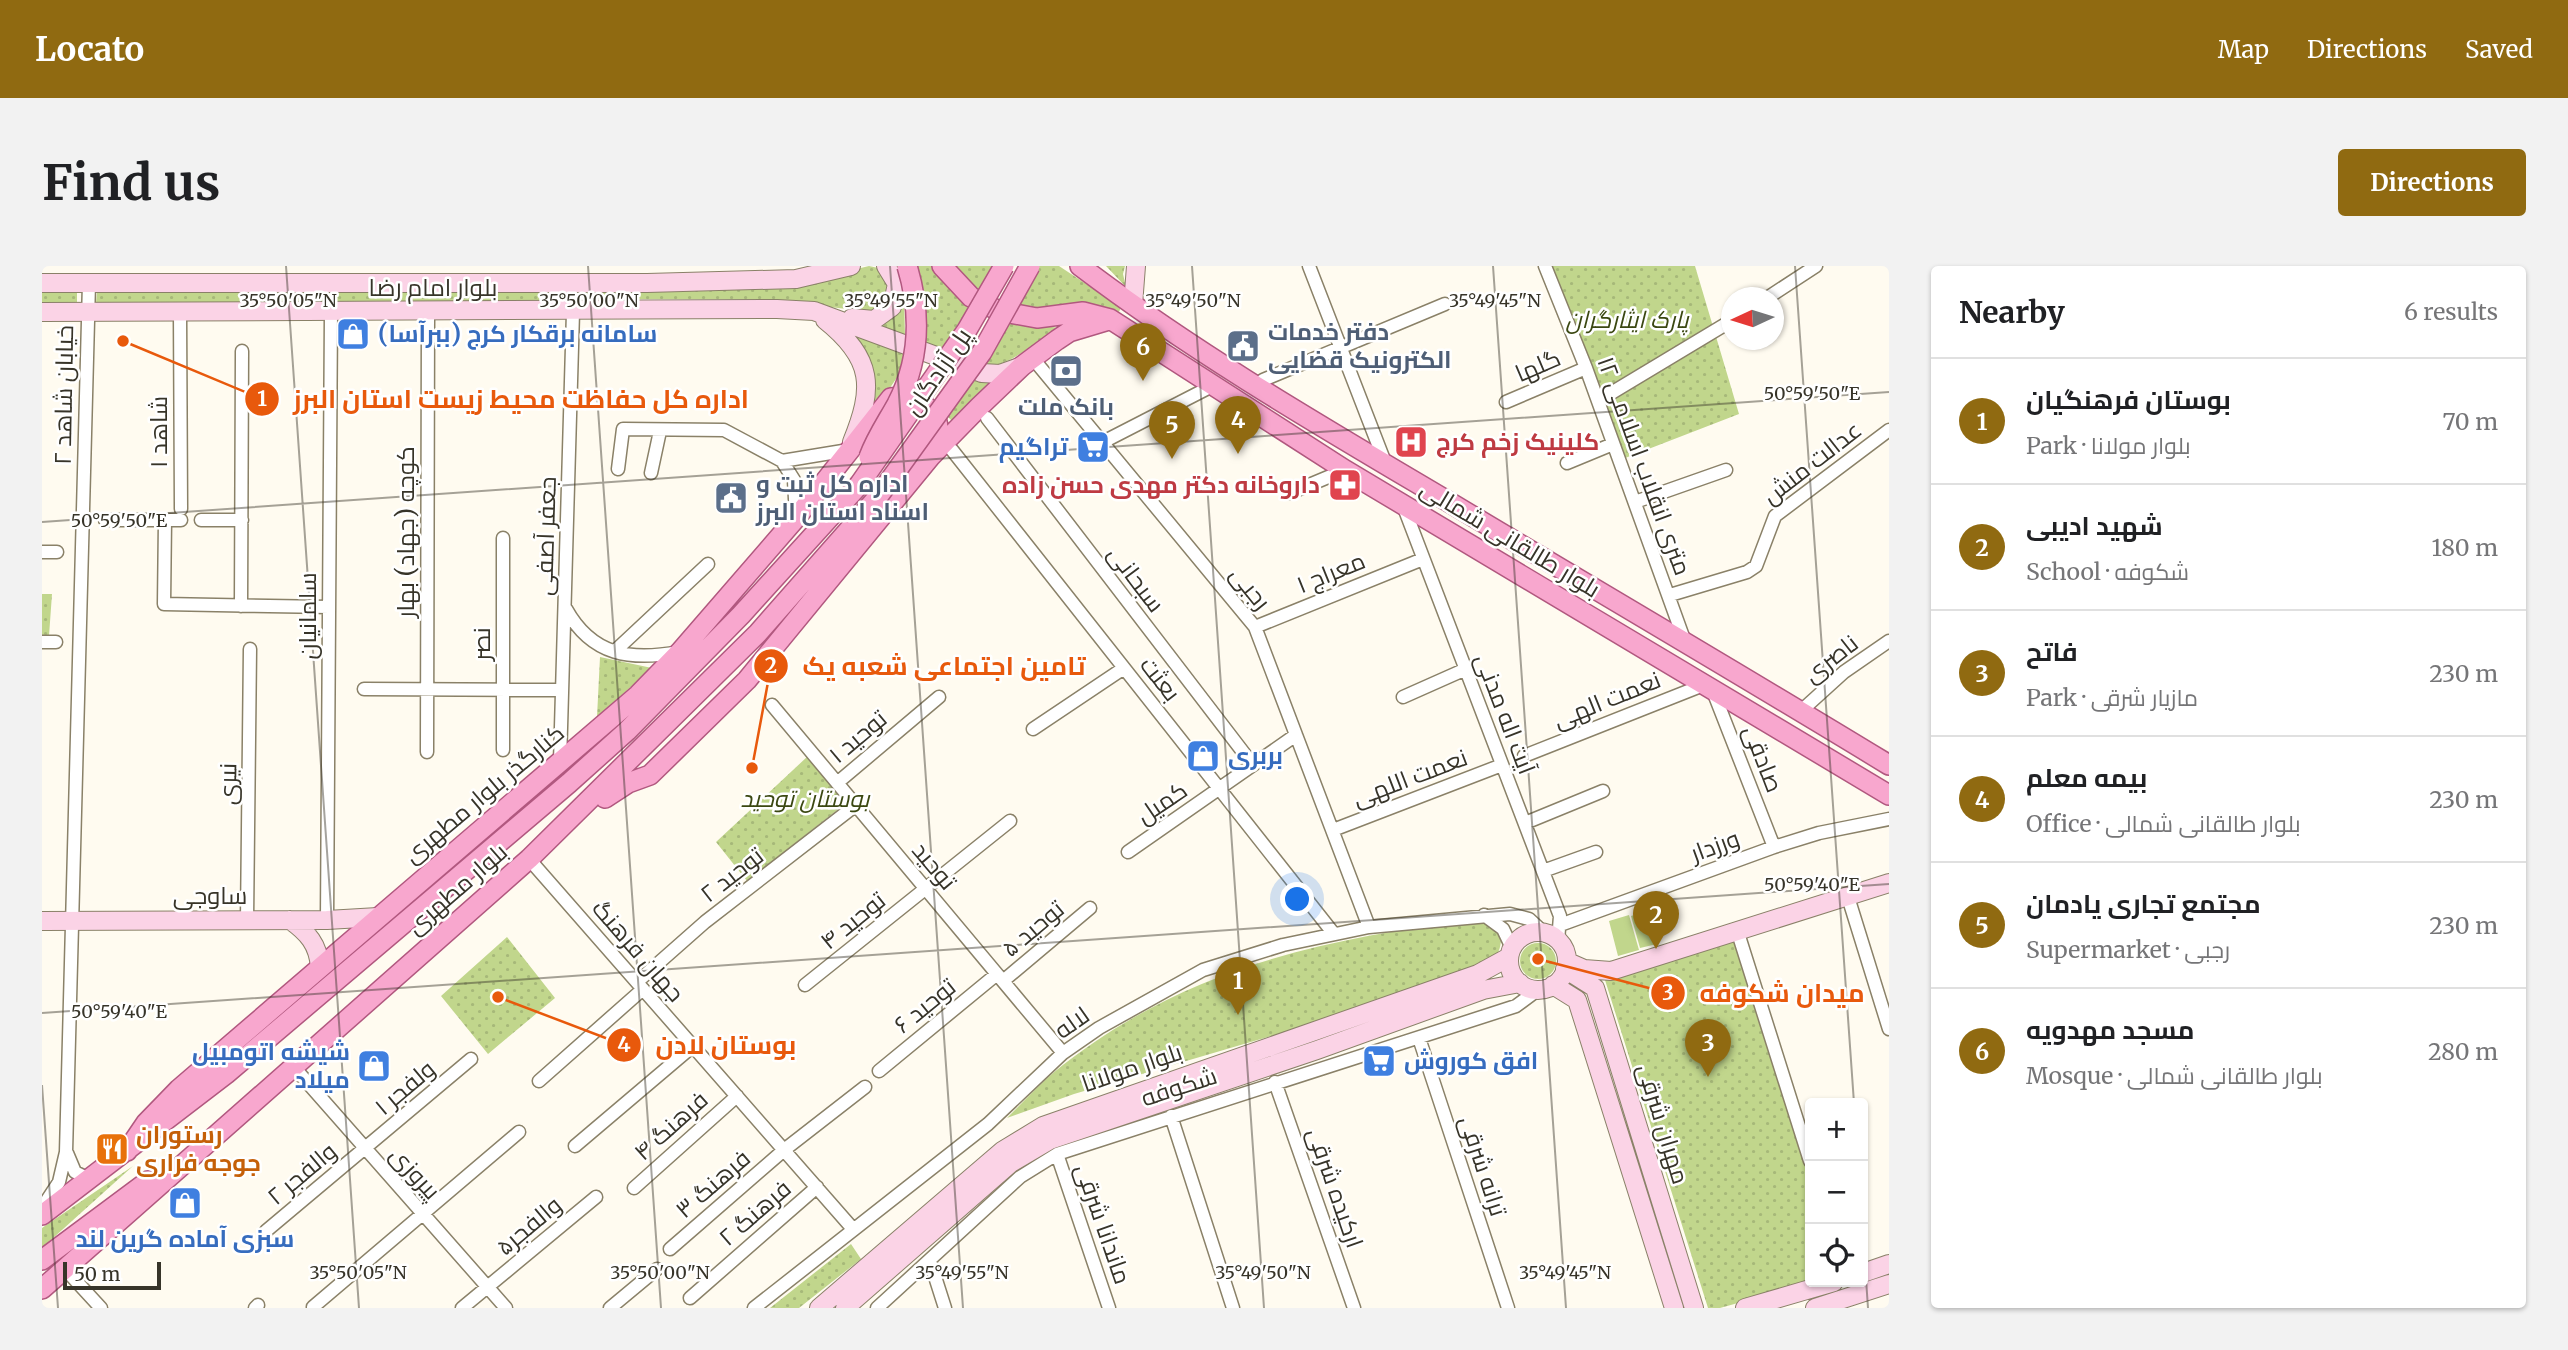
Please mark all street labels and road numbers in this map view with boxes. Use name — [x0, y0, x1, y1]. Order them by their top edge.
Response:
street label: بلوار امام رضا — [369, 272, 497, 304]
street label: پل آزادگان — [897, 322, 979, 422]
street label: خیابان شاهد ۲ — [47, 325, 80, 465]
street label: گلها — [1510, 342, 1565, 389]
street label: ۱۲ متری انقلاب اسلامی — [1590, 352, 1698, 579]
street label: شاهد ۱ — [143, 396, 174, 468]
street label: عدالت منش — [1756, 414, 1868, 511]
street label: کوچه (جهاد) بهار — [390, 446, 422, 620]
street label: بلوار طالقانی شمالی — [1415, 473, 1606, 604]
street label: جعفر آصفی — [528, 476, 563, 596]
street label: سبحانی — [1101, 539, 1172, 618]
street label: معراج ۱ — [1292, 545, 1370, 601]
street label: رجبی — [1223, 559, 1278, 616]
street label: سلمانیان — [292, 572, 323, 660]
street label: نصر — [466, 627, 497, 663]
street label: ناصری — [1797, 628, 1864, 690]
street label: آیت اله مدنی — [1468, 649, 1543, 779]
street label: بعثت — [1133, 650, 1187, 707]
street label: نعمت الهی — [1548, 664, 1665, 735]
street label: توحید ۱ — [822, 703, 894, 770]
street label: کنارگذر بلوار مطهری — [397, 717, 570, 870]
street label: صادقی — [1737, 721, 1790, 797]
street label: نعمت اللهی — [1348, 741, 1472, 814]
street label: نیری — [212, 763, 243, 805]
street label: کمیل — [1130, 774, 1193, 831]
street label: ورزدار — [1684, 822, 1744, 869]
street label: توحید — [905, 835, 964, 897]
street label: بلوار مطهری — [400, 836, 514, 941]
street label: توحید ۲ — [694, 840, 770, 909]
street label: ساوجی — [173, 880, 247, 911]
street label: توحید ۴ — [814, 885, 892, 956]
street label: جهان فرهنگ — [586, 893, 691, 1008]
street label: توحید ۵ — [995, 893, 1071, 964]
street label: توحید ۶ — [887, 971, 962, 1040]
street label: لاله — [1048, 1000, 1095, 1046]
street label: بلوار مولانا — [1077, 1036, 1186, 1099]
street label: ولفجر ۱ — [368, 1053, 441, 1122]
street label: شکوفه — [1137, 1060, 1221, 1113]
street label: مهران شرقی — [1630, 1060, 1696, 1188]
street label: فرهنگ ۴ — [627, 1084, 714, 1167]
street label: ترانه شرقی — [1453, 1112, 1514, 1220]
street label: ارکیده شرقی — [1300, 1124, 1370, 1252]
street label: والفجر ۲ — [260, 1136, 343, 1212]
street label: پیروزی — [383, 1139, 448, 1207]
street label: فرهنگ ۳ — [669, 1143, 757, 1225]
street label: ماندانا شرقی — [1068, 1160, 1138, 1288]
street label: فرهنگ ۲ — [712, 1173, 797, 1252]
street label: والفجر۵ — [490, 1189, 568, 1262]

